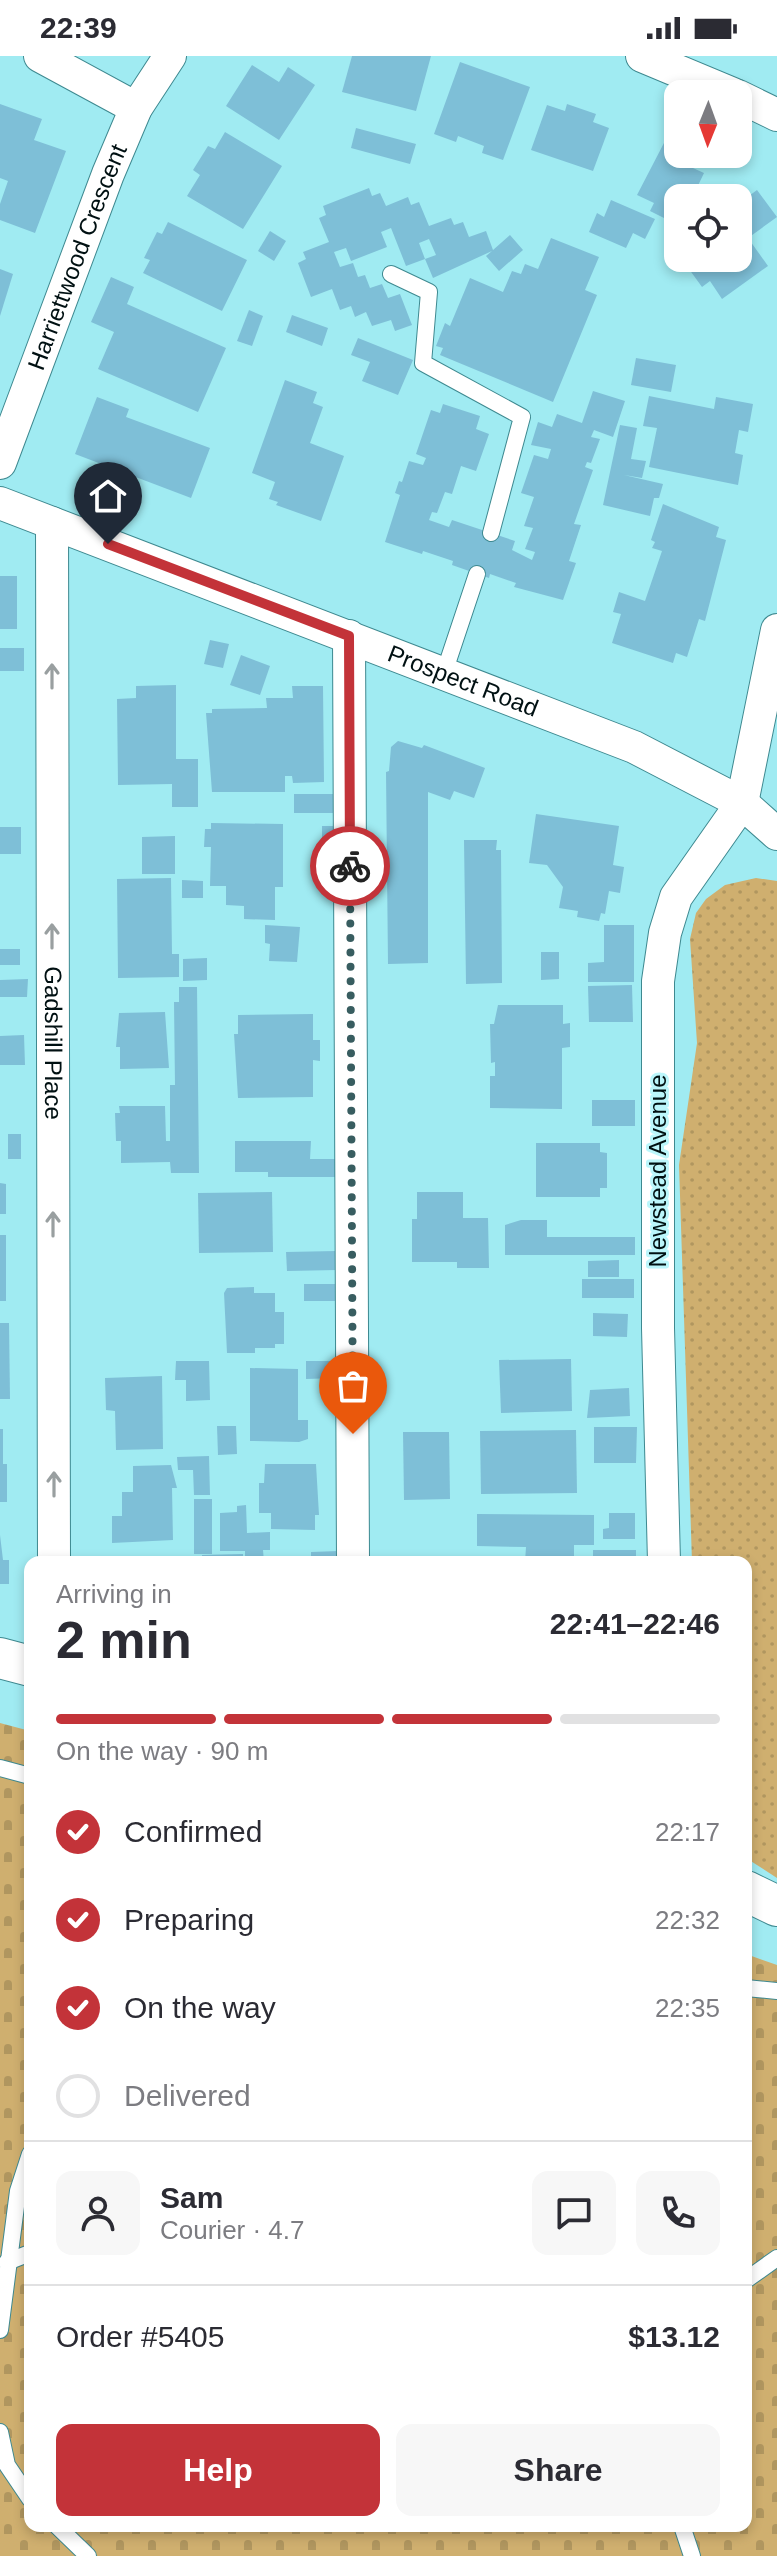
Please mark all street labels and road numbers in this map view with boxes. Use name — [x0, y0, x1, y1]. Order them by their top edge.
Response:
street label: Harriettwood Crescent — [22, 140, 132, 373]
street label: Prospect Road — [384, 640, 542, 722]
street label: Gadshill Place — [40, 966, 67, 1120]
street label: Newstead Avenue — [644, 1074, 671, 1268]

